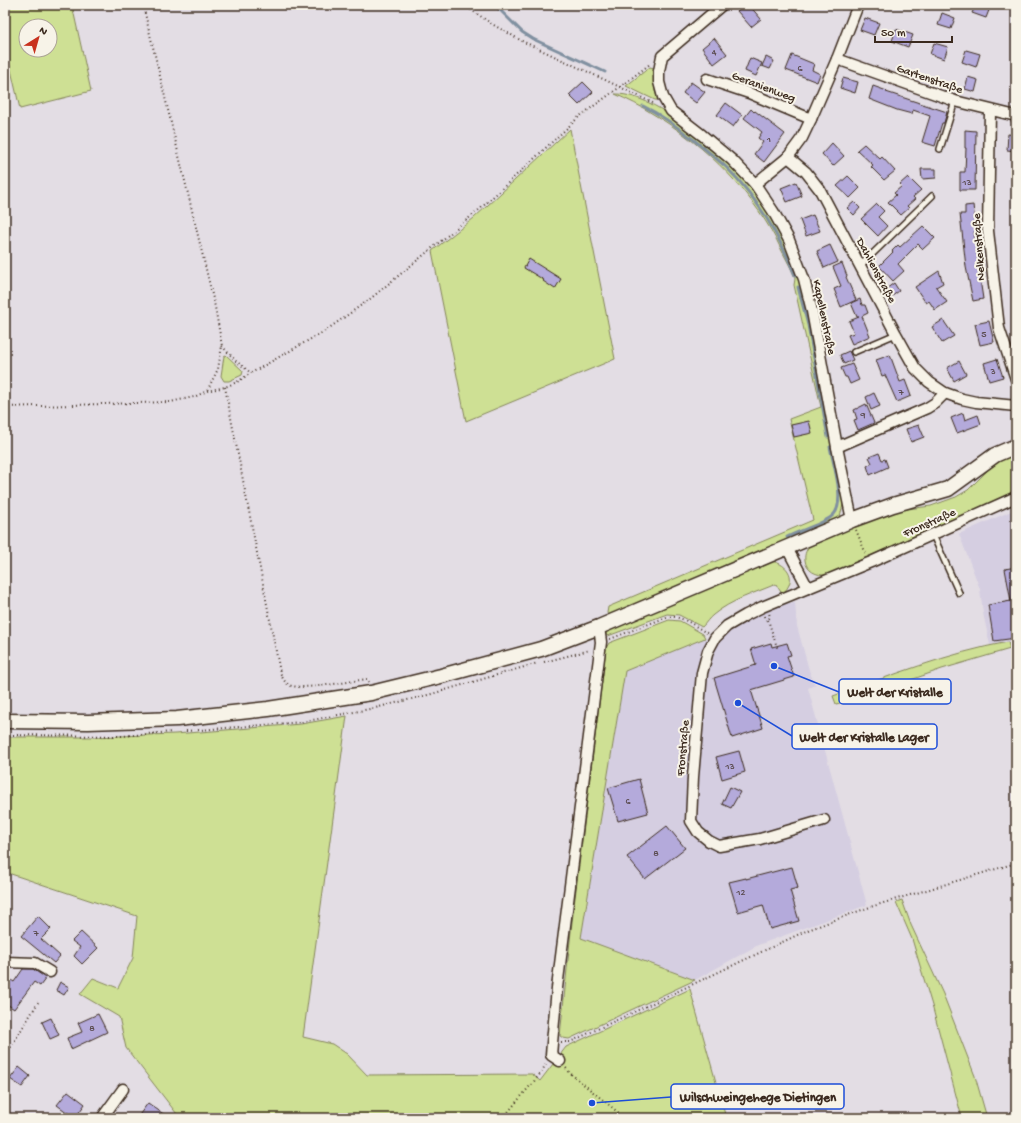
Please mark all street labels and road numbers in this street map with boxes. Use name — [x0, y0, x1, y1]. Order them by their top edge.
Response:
street label: Gartenstraße — [894, 62, 965, 98]
street label: Geranienweg — [729, 69, 797, 107]
street label: Nelkenstraße — [971, 212, 989, 281]
street label: Dahlienstraße — [852, 235, 899, 307]
street label: Kapellenstraße — [808, 279, 838, 357]
street label: Fronstraße — [900, 506, 959, 542]
street label: Fronstraße — [674, 719, 693, 778]

